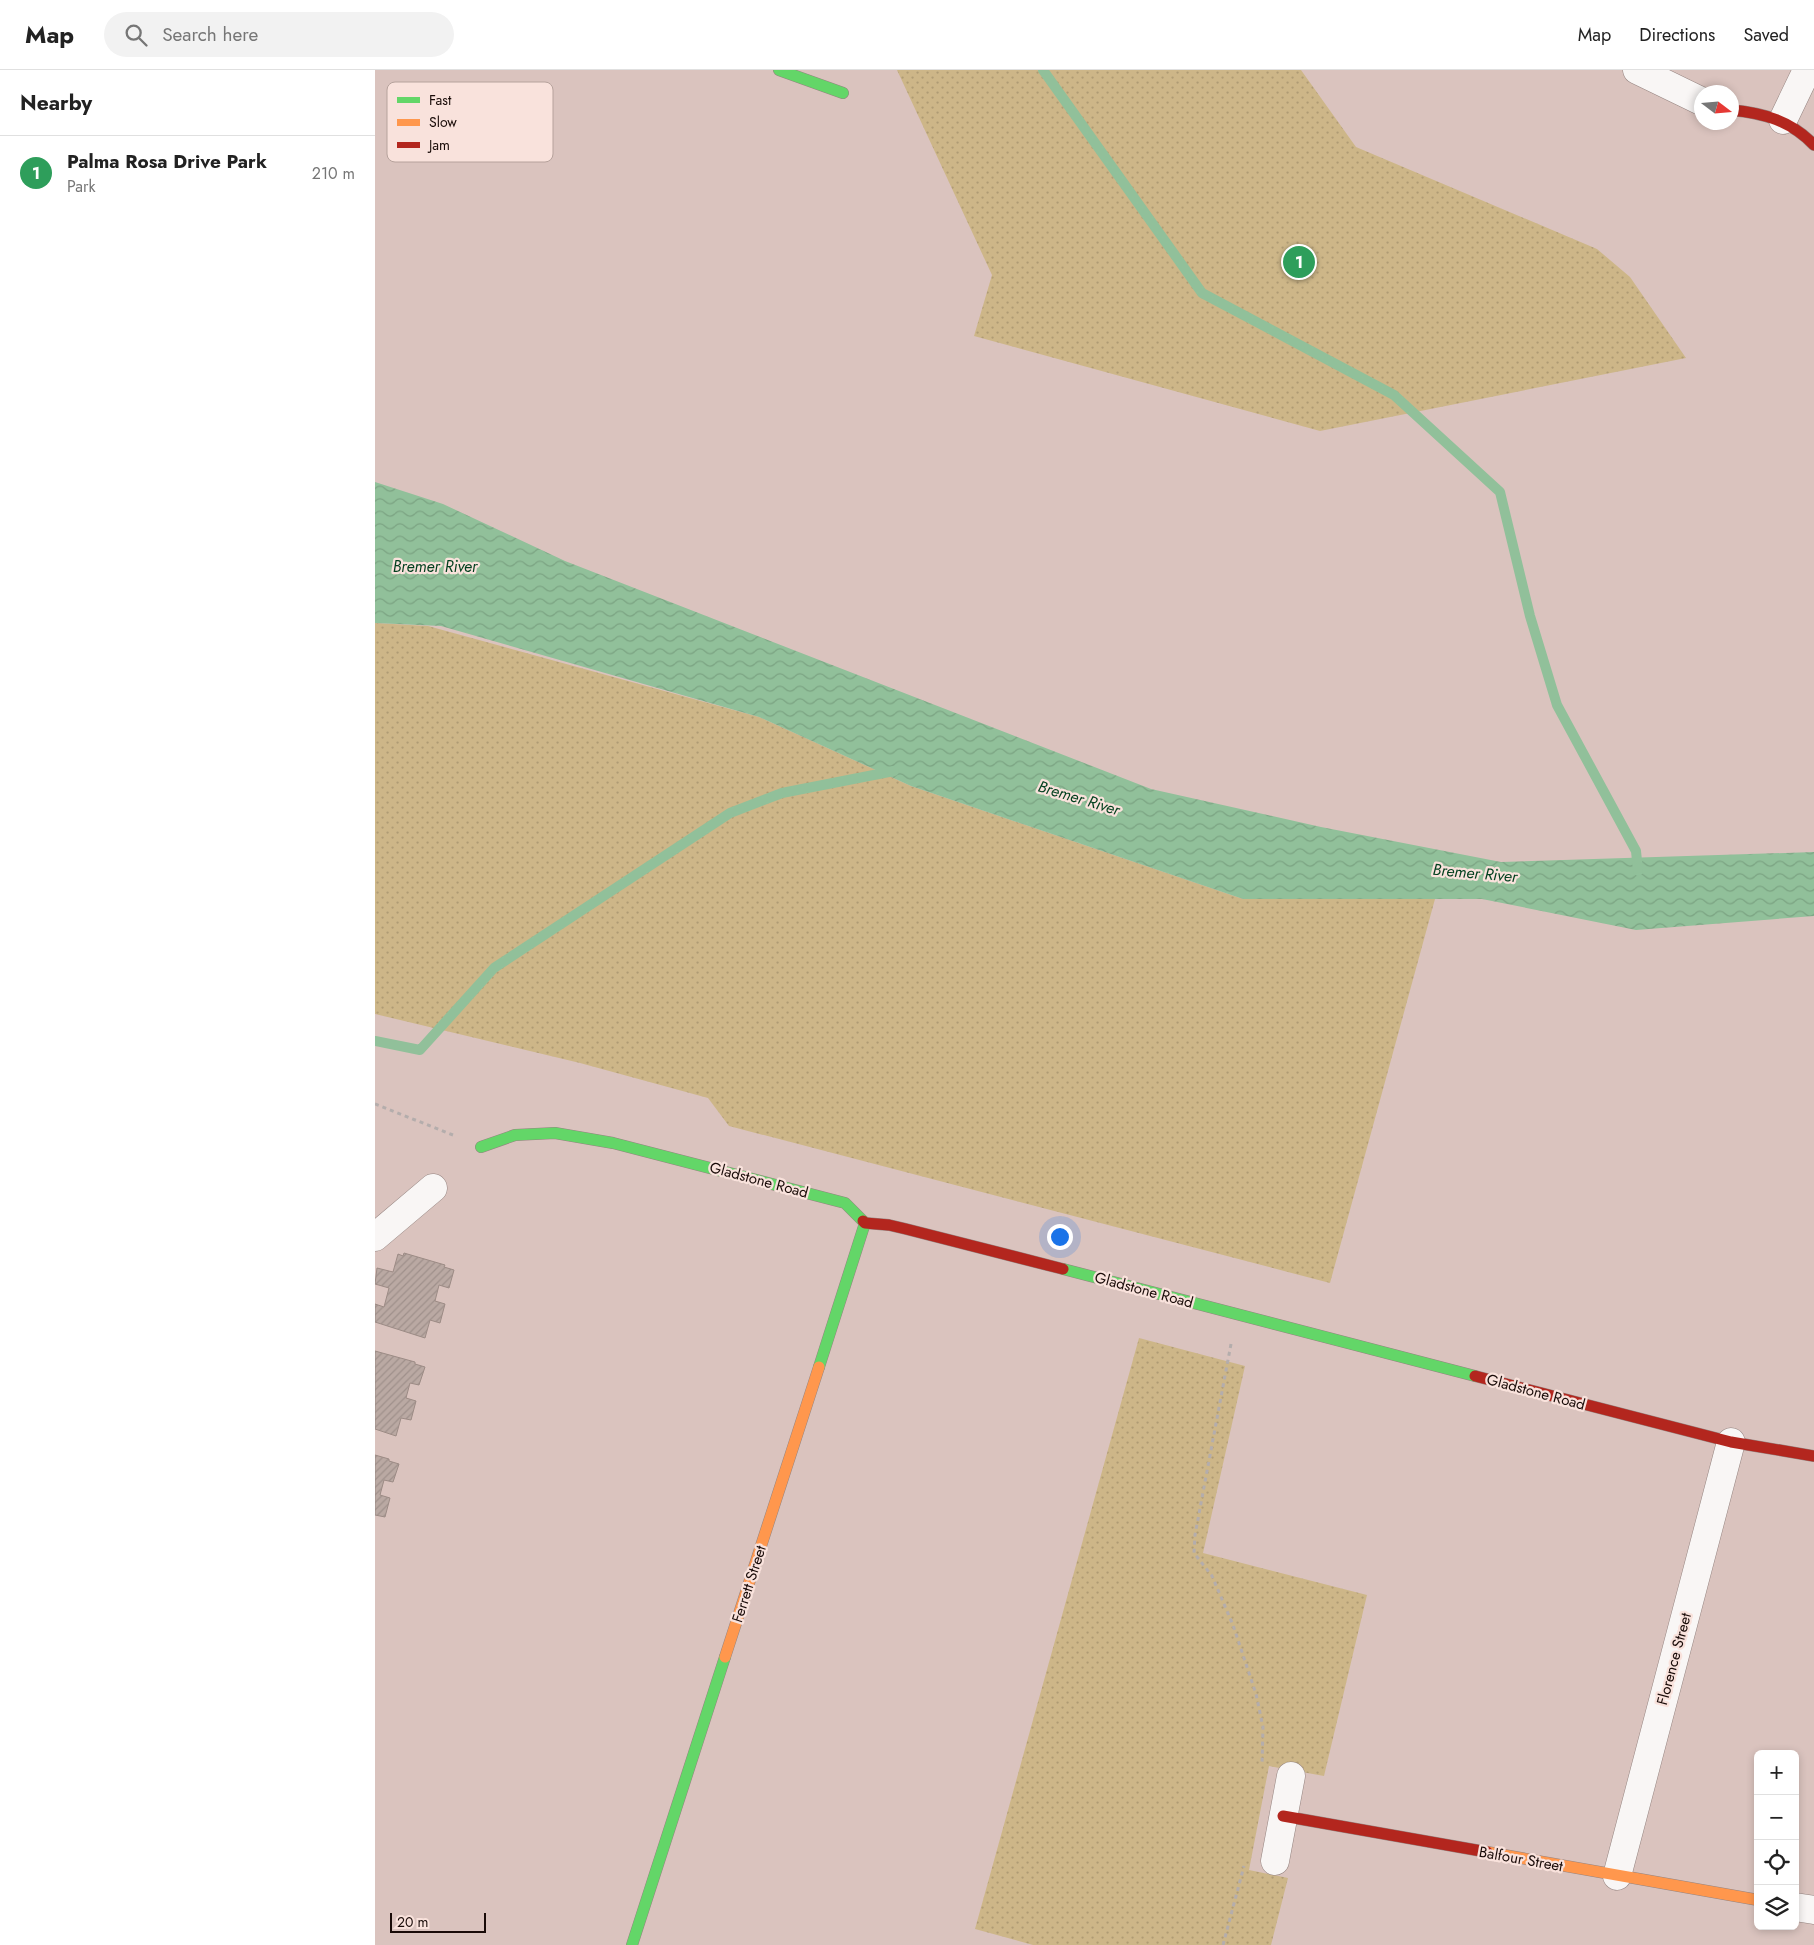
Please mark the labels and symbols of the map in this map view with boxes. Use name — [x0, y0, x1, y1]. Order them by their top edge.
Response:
legend — [387, 82, 553, 162]
north arrow — [1694, 85, 1739, 130]
text: Fast — [429, 90, 452, 110]
text: Slow — [429, 112, 457, 132]
text: Jam — [427, 135, 450, 155]
pin: 1 — [1283, 243, 1315, 281]
water label: Bremer River — [393, 555, 479, 578]
water label: Bremer River — [1035, 775, 1124, 822]
water label: Bremer River — [1432, 858, 1520, 888]
street label: Gladstone Road — [707, 1156, 811, 1204]
your location — [1047, 1224, 1073, 1250]
street label: Gladstone Road — [1092, 1266, 1196, 1314]
street label: Gladstone Road — [1484, 1368, 1588, 1416]
street label: Ferrett Street — [726, 1542, 772, 1625]
street label: Florence Street — [1651, 1610, 1697, 1708]
street label: Balfour Street — [1477, 1841, 1565, 1877]
scale bar — [390, 1910, 486, 1933]

